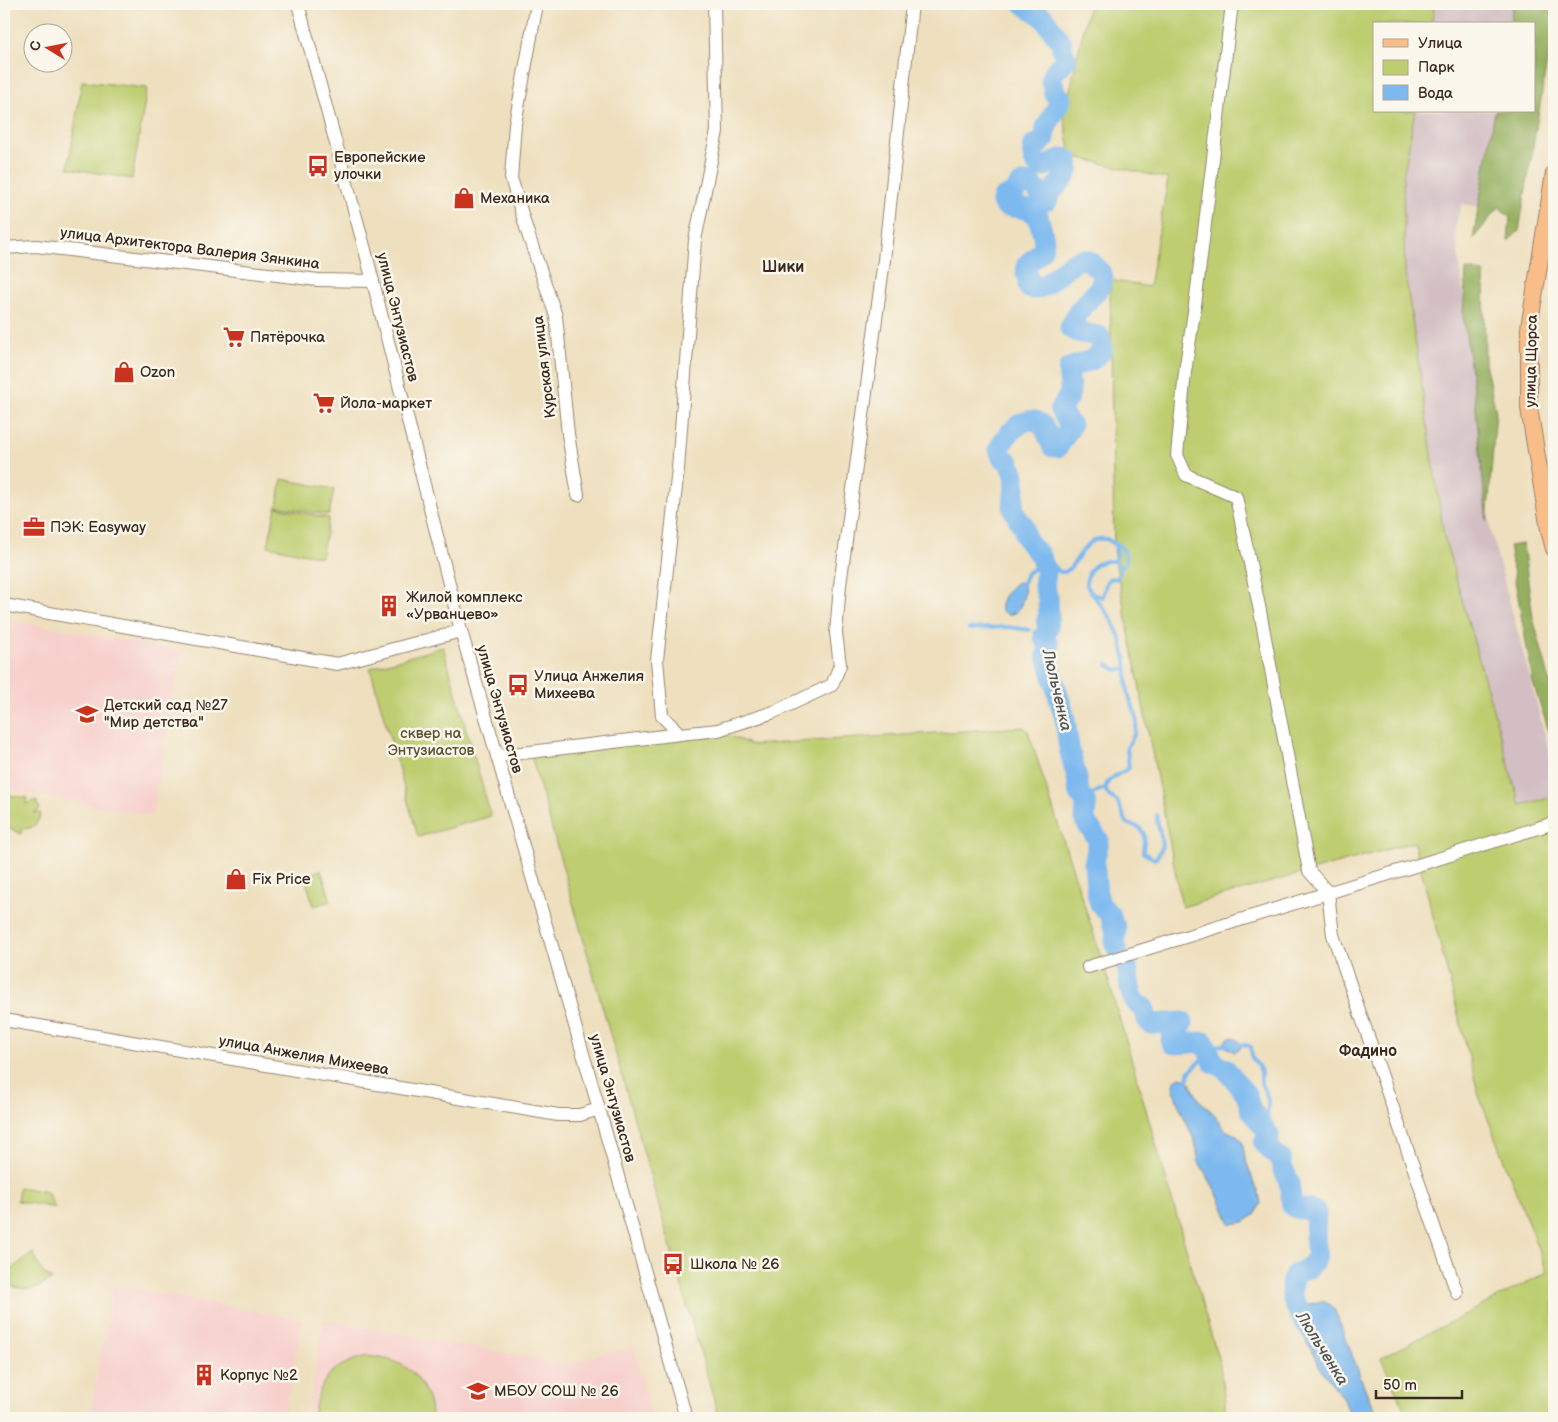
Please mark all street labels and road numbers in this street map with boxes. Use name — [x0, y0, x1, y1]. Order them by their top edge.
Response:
street label: улица Архитектора Валерия Зянкина — [59, 223, 321, 274]
street label: улица Энтузиастов — [372, 251, 423, 384]
street label: улица Щорса — [1521, 314, 1542, 408]
street label: Курская улица — [529, 315, 560, 419]
street label: улица Энтузиастов — [472, 643, 527, 775]
street label: улица Анжелия Михеева — [217, 1031, 391, 1080]
street label: улица Энтузиастов — [585, 1032, 640, 1164]

